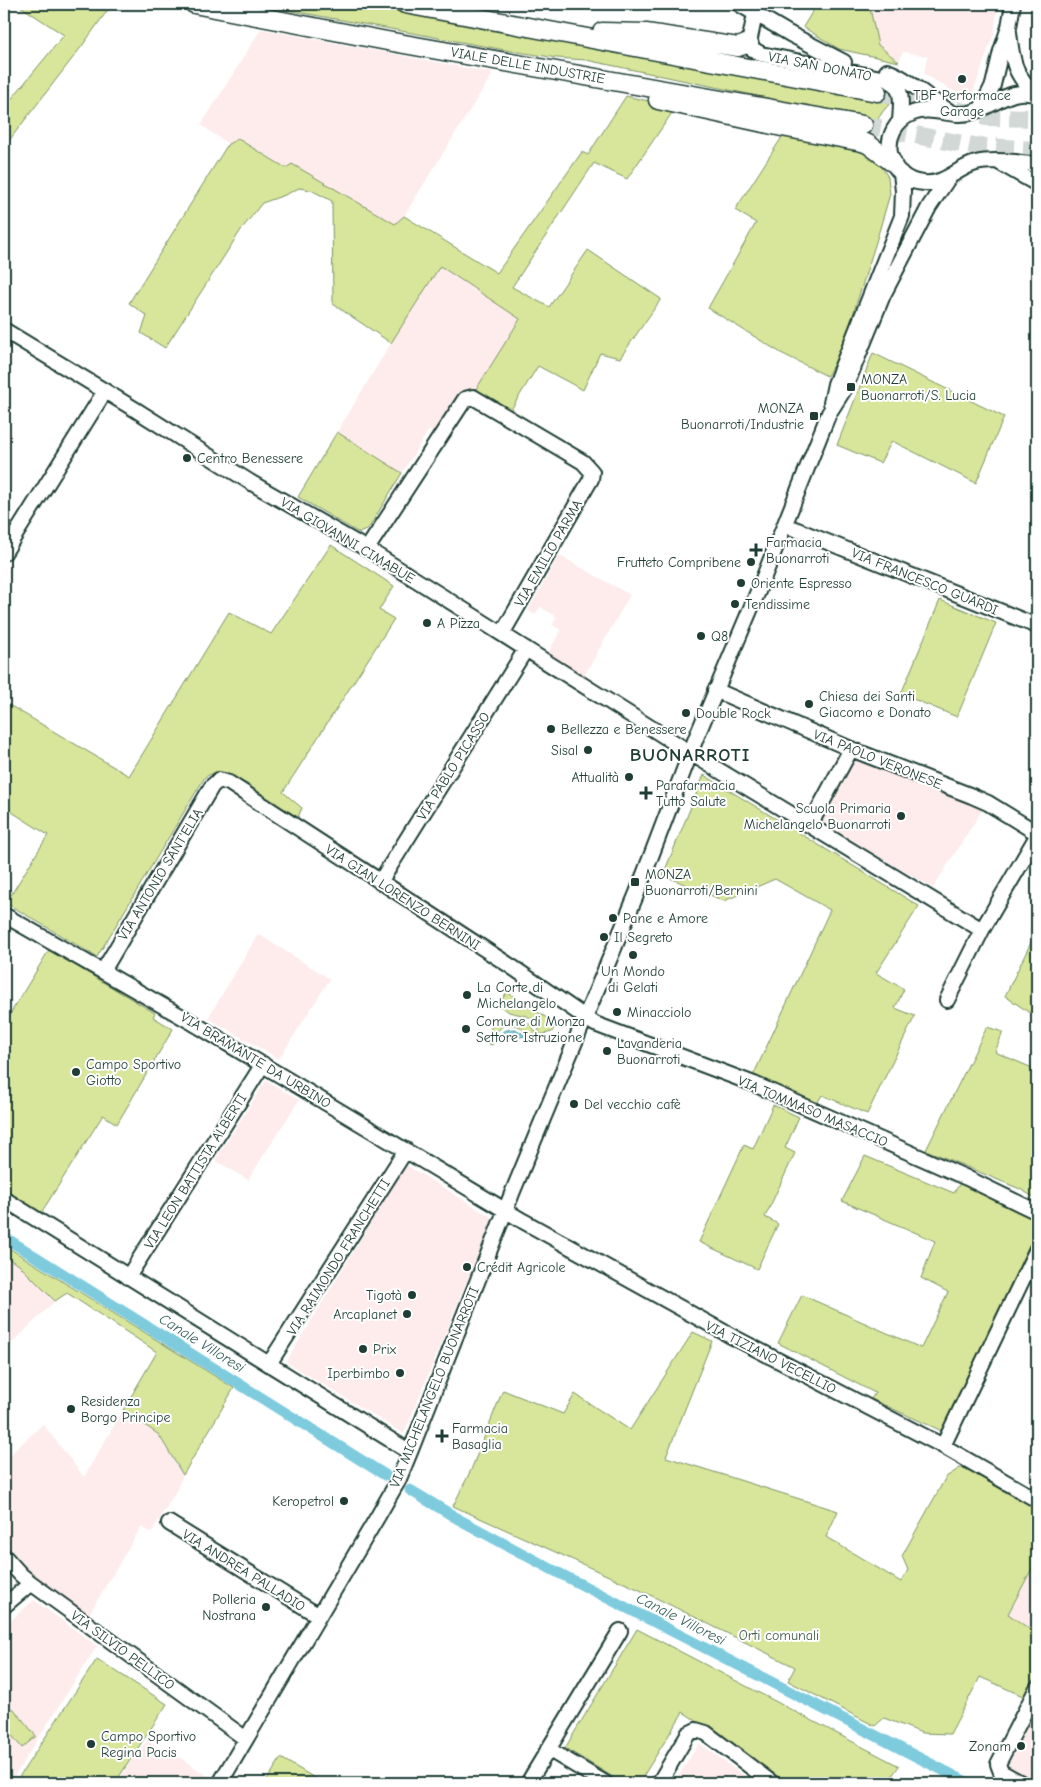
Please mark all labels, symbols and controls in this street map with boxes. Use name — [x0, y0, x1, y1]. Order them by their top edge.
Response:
street label: VIALE DELLE INDUSTRIE — [450, 44, 606, 87]
street label: VIA SAN DONATO — [767, 48, 873, 85]
marker: TBF Performace Garage — [956, 73, 968, 85]
place label: TBF Performace Garage — [913, 87, 1011, 120]
place label: MONZA Buonarroti/S. Lucia — [861, 371, 976, 404]
marker: MONZA Buonarroti/S. Lucia — [845, 381, 857, 393]
place label: MONZA Buonarroti/Industrie — [681, 400, 804, 433]
marker: MONZA Buonarroti/Industrie — [808, 410, 820, 422]
place label: Centro Benessere — [197, 450, 303, 467]
marker: Centro Benessere — [181, 452, 193, 464]
street label: VIA GIOVANNI CIMABUE — [277, 494, 418, 587]
street label: VIA EMILIO PARMA — [511, 497, 586, 610]
place label: Farmacia Buonarroti — [766, 534, 830, 567]
marker: Farmacia Buonarroti — [750, 544, 762, 556]
street label: VIA FRANCESCO GUARDI — [849, 544, 1001, 619]
place label: Frutteto Compribene — [617, 554, 741, 571]
marker: Frutteto Compribene — [745, 556, 757, 568]
place label: Oriente Espresso — [751, 575, 852, 592]
marker: Oriente Espresso — [735, 577, 747, 589]
place label: Tendissime — [745, 596, 810, 613]
marker: Tendissime — [729, 598, 741, 610]
place label: A Pizza — [437, 615, 480, 632]
marker: A Pizza — [421, 617, 433, 629]
place label: Q8 — [711, 628, 728, 645]
marker: Q8 — [695, 630, 707, 642]
place label: Chiesa dei Santi Giacomo e Donato — [819, 688, 931, 721]
marker: Chiesa dei Santi Giacomo e Donato — [803, 698, 815, 710]
place label: Double Rock — [696, 705, 771, 722]
marker: Double Rock — [680, 707, 692, 719]
street label: VIA PABLO PICASSO — [413, 709, 494, 823]
place label: Bellezza e Benessere — [561, 721, 687, 738]
marker: Bellezza e Benessere — [545, 723, 557, 735]
street label: VIA PAOLO VERONESE — [811, 726, 945, 793]
place label: Sisal — [551, 742, 578, 759]
marker: Sisal — [582, 744, 594, 756]
district label: BUONARROTI — [630, 744, 750, 766]
place label: Attualità — [571, 769, 619, 786]
marker: Attualità — [623, 771, 635, 783]
place label: Parafarmacia Tutto Salute — [656, 777, 735, 810]
marker: Parafarmacia Tutto Salute — [640, 787, 652, 799]
place label: Scuola Primaria Michelangelo Buonarroti — [744, 800, 891, 833]
street label: VIA ANTONIO SANT'ELIA — [114, 805, 207, 943]
marker: Scuola Primaria Michelangelo Buonarroti — [895, 810, 907, 822]
street label: VIA GIAN LORENZO BERNINI — [322, 841, 483, 954]
place label: MONZA Buonarroti/Bernini — [645, 866, 758, 899]
marker: MONZA Buonarroti/Bernini — [629, 876, 641, 888]
place label: Pane e Amore — [623, 910, 708, 927]
marker: Pane e Amore — [607, 912, 619, 924]
place label: Il Segreto — [614, 929, 673, 946]
marker: Il Segreto — [598, 931, 610, 943]
marker: Un Mondo di Gelati — [627, 949, 639, 961]
place label: Un Mondo di Gelati — [601, 963, 665, 996]
place label: La Corte di Michelangelo — [477, 979, 556, 1012]
marker: La Corte di Michelangelo — [461, 989, 473, 1001]
place label: Minacciolo — [627, 1004, 691, 1021]
marker: Minacciolo — [611, 1006, 623, 1018]
street label: VIA BRAMANTE DA URBINO — [177, 1009, 334, 1112]
place label: Comune di Monza Settore Istruzione — [476, 1013, 585, 1046]
marker: Comune di Monza Settore Istruzione — [460, 1023, 472, 1035]
place label: Lavanderia Buonarroti — [617, 1035, 682, 1068]
marker: Lavanderia Buonarroti — [601, 1045, 613, 1057]
place label: Campo Sportivo Giotto — [86, 1056, 181, 1089]
marker: Campo Sportivo Giotto — [70, 1066, 82, 1078]
street label: VIA TOMMASO MASACCIO — [735, 1072, 890, 1151]
street label: VIA LEON BATTISTA ALBERTI — [140, 1090, 250, 1252]
place label: Del vecchio cafè — [584, 1096, 681, 1113]
marker: Del vecchio cafè — [568, 1098, 580, 1110]
street label: VIA RAIMONDO FRANCHETTI — [283, 1176, 394, 1339]
place label: Crédit Agricole — [477, 1259, 566, 1276]
marker: Crédit Agricole — [461, 1261, 473, 1273]
street label: VIA MICHELANGELO BUONARROTI — [386, 1284, 483, 1490]
place label: Tigotà — [366, 1287, 402, 1304]
marker: Tigotà — [406, 1289, 418, 1301]
place label: Arcaplanet — [333, 1306, 398, 1323]
marker: Arcaplanet — [401, 1308, 413, 1320]
water label: Canale Villoresi — [156, 1310, 249, 1377]
street label: VIA TIZIANO VECELLIO — [703, 1317, 839, 1398]
place label: Prix — [373, 1341, 397, 1358]
marker: Prix — [357, 1343, 369, 1355]
place label: Iperbimbo — [327, 1365, 390, 1382]
marker: Iperbimbo — [394, 1367, 406, 1379]
place label: Residenza Borgo Principe — [81, 1393, 170, 1426]
marker: Residenza Borgo Principe — [65, 1403, 77, 1415]
place label: Farmacia Basaglia — [452, 1420, 508, 1453]
marker: Farmacia Basaglia — [436, 1430, 448, 1442]
place label: Keropetrol — [272, 1493, 334, 1510]
marker: Keropetrol — [338, 1495, 350, 1507]
street label: VIA ANDREA PALLADIO — [179, 1526, 308, 1615]
water label: Canale Villoresi — [634, 1589, 729, 1649]
place label: Polleria Nostrana — [202, 1591, 256, 1624]
marker: Polleria Nostrana — [260, 1601, 272, 1613]
street label: VIA SILVIO PELLICO — [67, 1607, 178, 1694]
park label: Orti comunali — [739, 1627, 819, 1644]
place label: Campo Sportivo Regina Pacis — [101, 1728, 196, 1761]
marker: Campo Sportivo Regina Pacis — [85, 1738, 97, 1750]
place label: Zonam — [969, 1738, 1011, 1755]
marker: Zonam — [1015, 1740, 1027, 1752]

